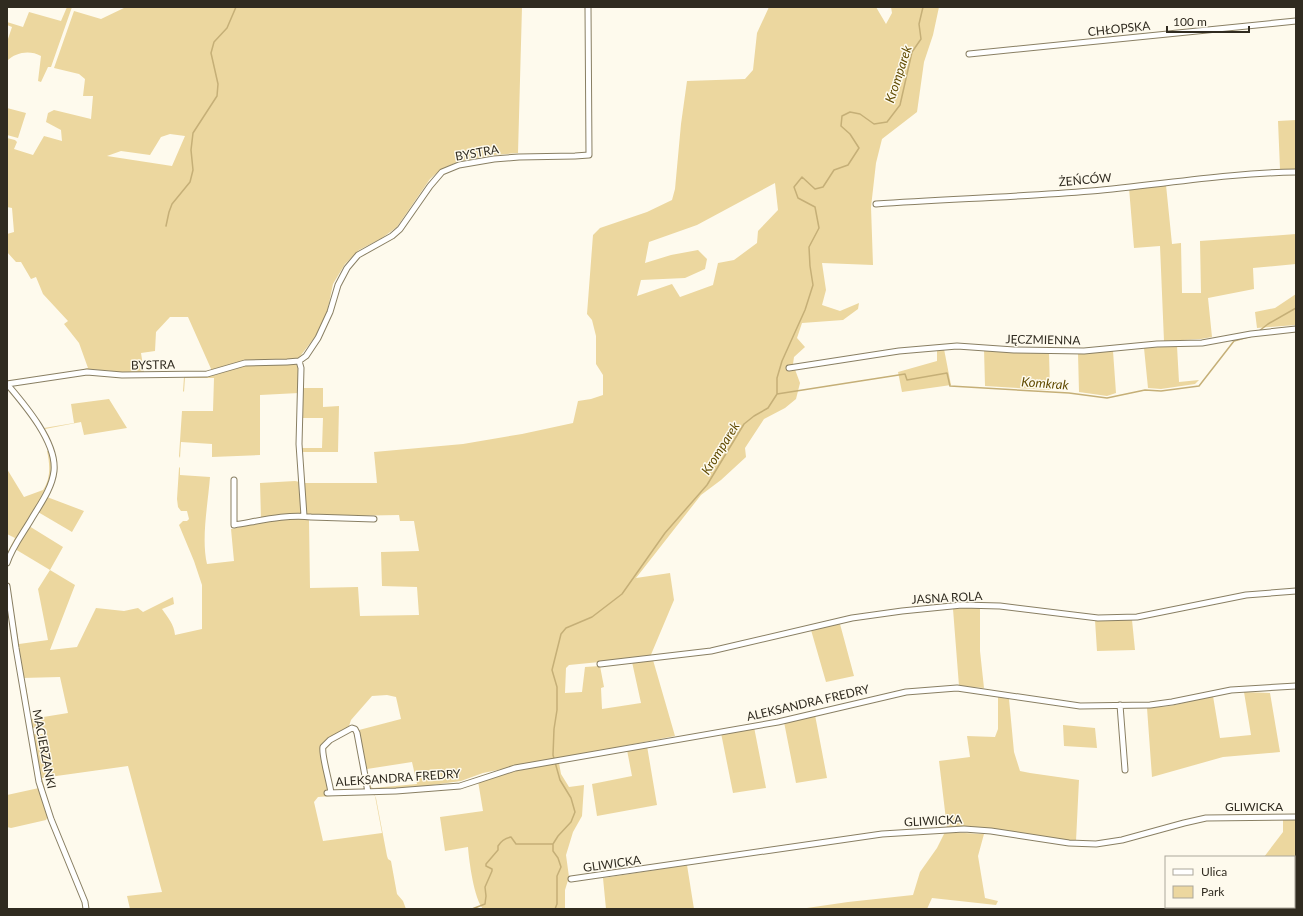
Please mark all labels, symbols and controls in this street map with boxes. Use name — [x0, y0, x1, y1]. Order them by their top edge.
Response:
scale bar — [1167, 8, 1249, 34]
text: 100 m — [1173, 14, 1207, 29]
street label: CHŁOPSKA — [1087, 18, 1152, 39]
water label: Kromparek — [881, 43, 915, 105]
street label: BYSTRA — [454, 141, 501, 164]
street label: ŻEŃCÓW — [1058, 170, 1113, 189]
street label: JĘCZMIENNA — [1005, 331, 1081, 348]
street label: BYSTRA — [131, 357, 176, 372]
water label: Komkrak — [1021, 373, 1070, 393]
water label: Kromparek — [698, 418, 743, 477]
street label: JASNA ROLA — [911, 588, 984, 607]
street label: ALEKSANDRA FREDRY — [745, 681, 871, 724]
street label: MACIERZANKI — [29, 708, 60, 790]
street label: ALEKSANDRA FREDRY — [335, 766, 461, 789]
street label: GLIWICKA — [1225, 799, 1284, 814]
street label: GLIWICKA — [904, 811, 963, 830]
street label: GLIWICKA — [582, 852, 643, 875]
legend — [1165, 856, 1295, 908]
text: Ulica — [1201, 864, 1227, 879]
text: Park — [1201, 884, 1225, 899]

